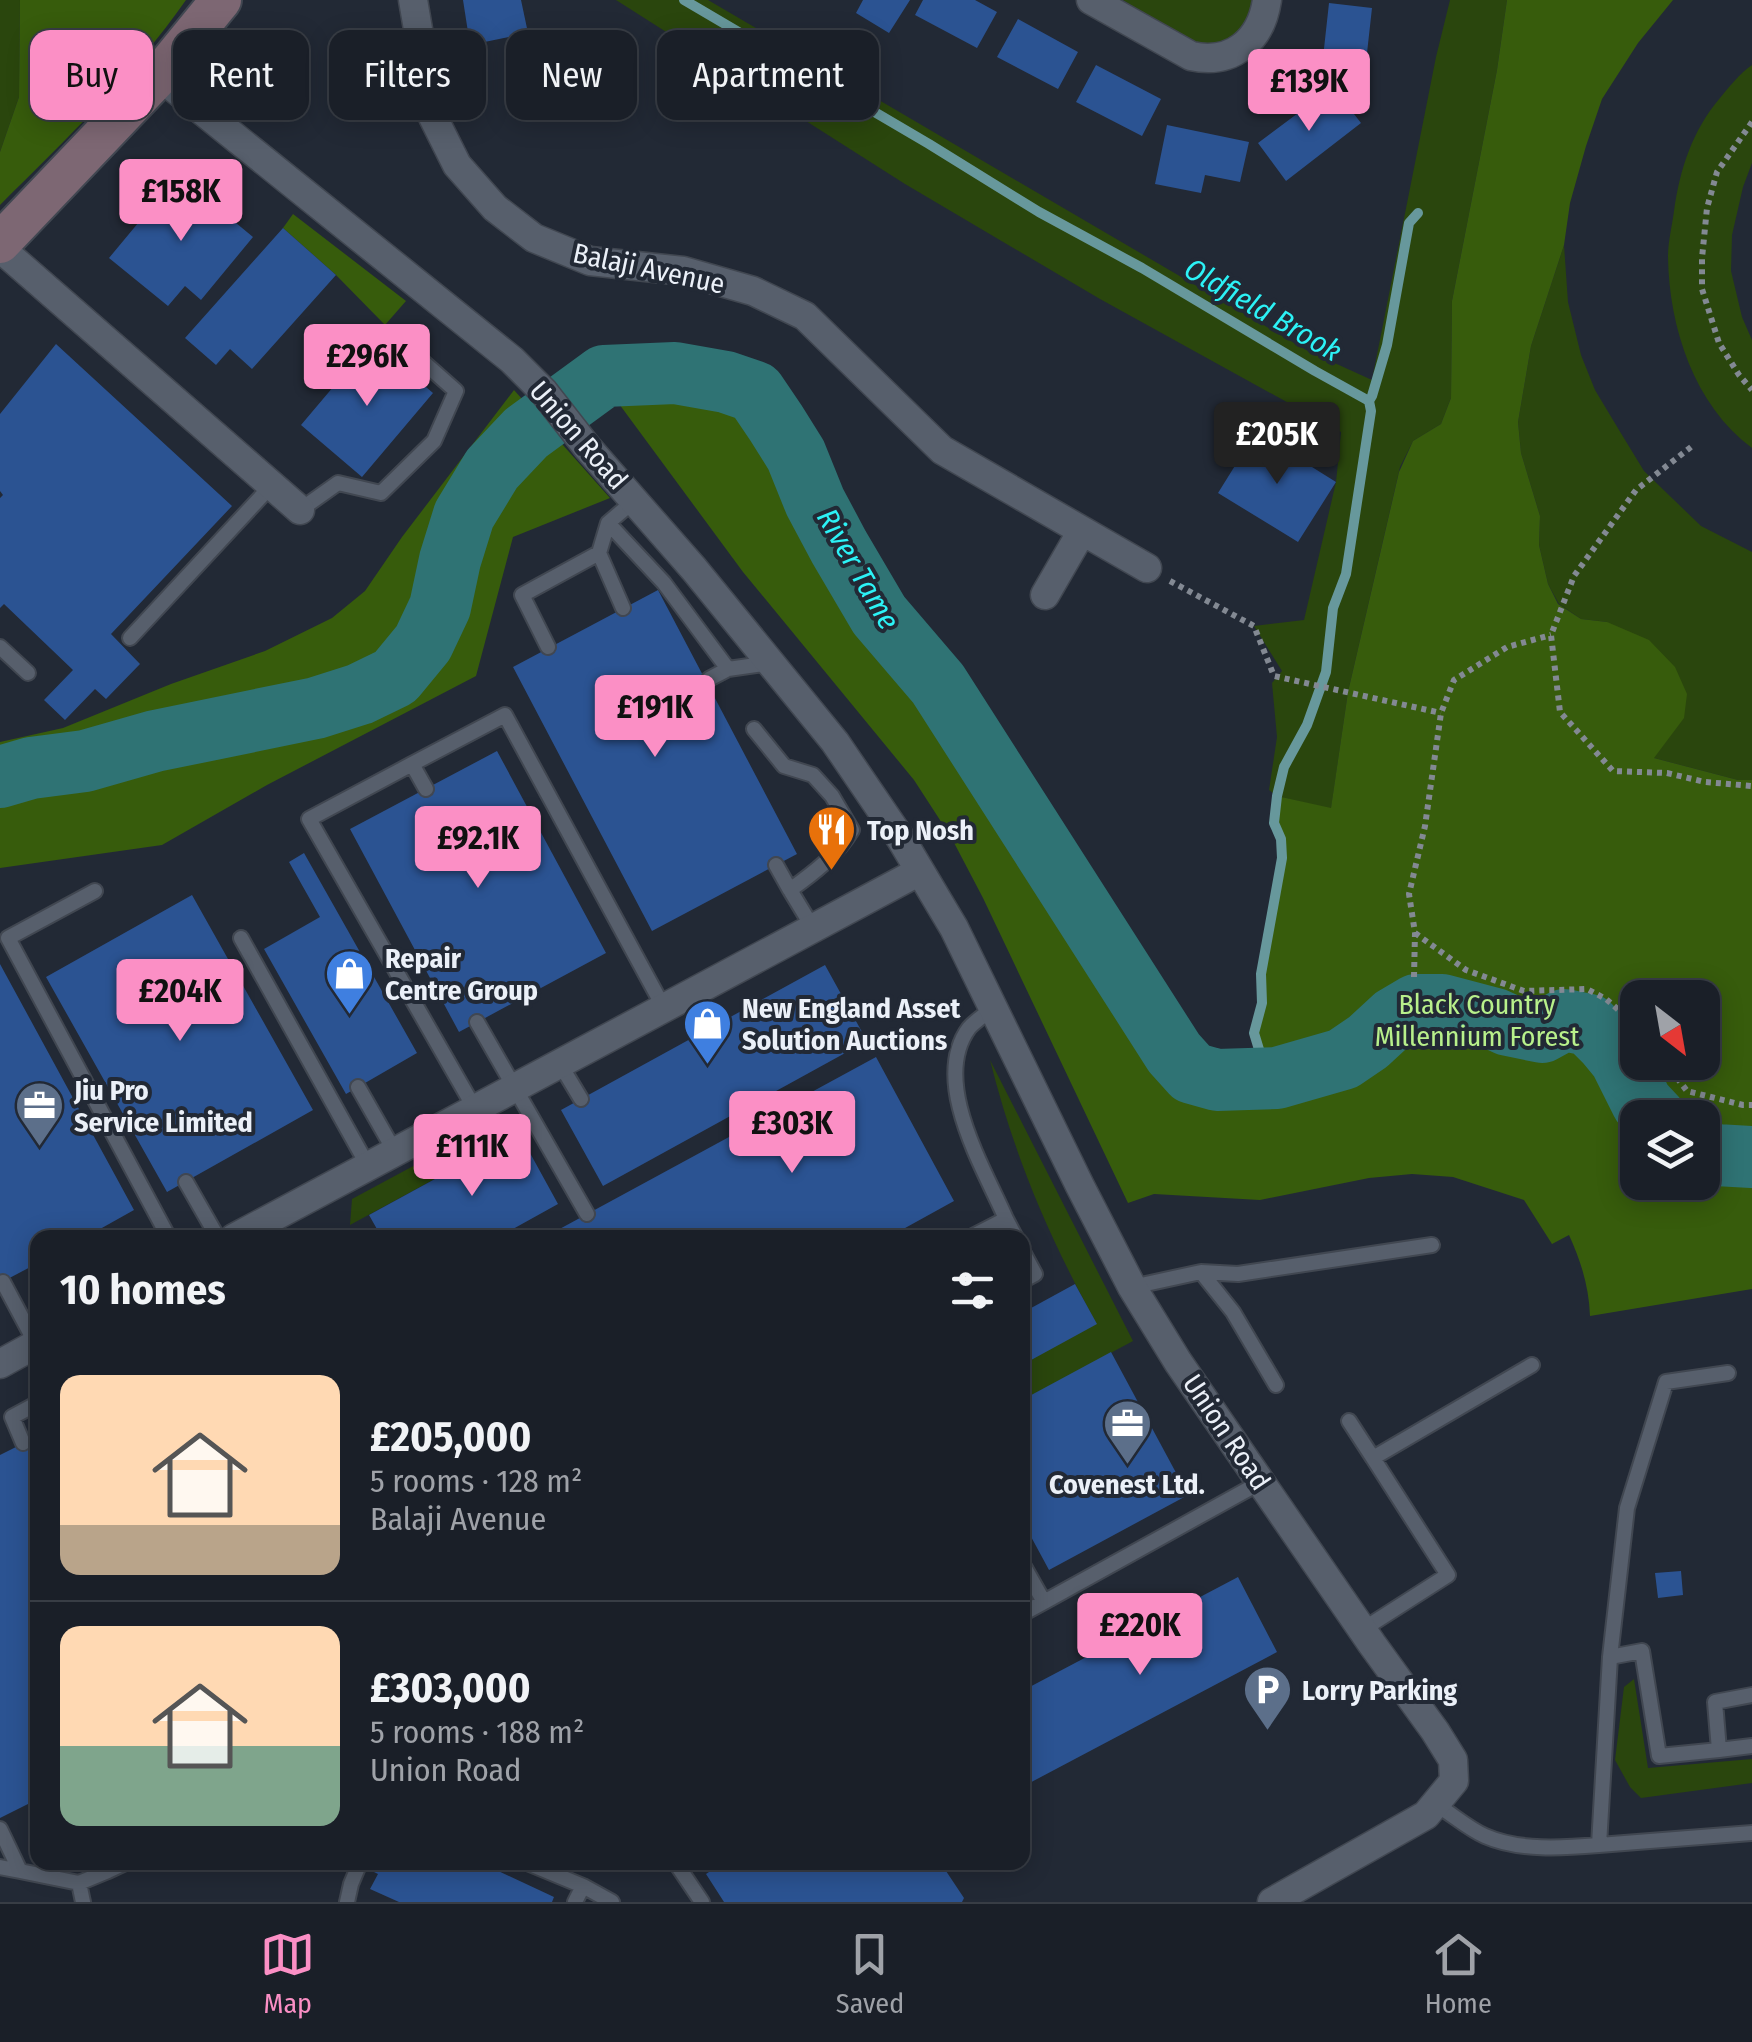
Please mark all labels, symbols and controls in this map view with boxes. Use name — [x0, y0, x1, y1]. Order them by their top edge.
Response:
chip: Buy — [30, 30, 153, 120]
chip: Rent — [173, 30, 309, 120]
chip: Filters — [329, 30, 486, 120]
chip: New — [506, 30, 637, 120]
chip: Apartment — [657, 30, 879, 120]
pin: £139K — [1239, 49, 1379, 134]
text: £139K — [1270, 62, 1348, 100]
pin: £158K — [111, 159, 251, 244]
text: £158K — [141, 172, 221, 210]
street label: Balaji Avenue — [570, 236, 728, 301]
water label: Oldfield Brook — [1178, 251, 1348, 369]
pin: £296K — [297, 324, 437, 409]
text: £296K — [326, 337, 408, 375]
street label: Union Road — [523, 375, 635, 496]
pin: £205K — [1207, 402, 1347, 487]
text: £205K — [1236, 415, 1318, 453]
water label: River Tame — [809, 502, 907, 636]
pin: £191K — [585, 675, 725, 760]
text: £191K — [617, 688, 693, 726]
restaurant icon: Top Nosh — [806, 804, 858, 872]
pin: £92.1K — [397, 806, 559, 891]
place label: Top Nosh — [867, 814, 974, 847]
text: £92.1K — [437, 819, 519, 857]
place label: Repair Centre Group — [385, 942, 538, 1007]
shop icon: Repair Centre Group — [324, 948, 376, 1016]
pin: £204K — [110, 959, 250, 1044]
text: £204K — [138, 972, 222, 1010]
north arrow — [1620, 980, 1720, 1080]
map controls — [1620, 980, 1720, 1200]
park label: Black Country Millennium Forest — [1375, 988, 1580, 1053]
place label: New England Asset Solution Auctions — [742, 992, 962, 1057]
shop icon: New England Asset Solution Auctions — [681, 998, 733, 1066]
place label: Jiu Pro Service Limited — [73, 1074, 253, 1139]
office icon: Jiu Pro Service Limited — [13, 1080, 65, 1148]
pin: £303K — [722, 1091, 862, 1176]
button: layers — [1620, 1100, 1720, 1200]
text: £303K — [751, 1104, 833, 1142]
pin: £111K — [402, 1114, 542, 1199]
text: £111K — [436, 1127, 508, 1165]
icon: filters — [945, 1263, 1000, 1318]
text: 10 homes — [60, 1265, 226, 1315]
street label: Union Road — [1176, 1368, 1277, 1496]
office icon: Covenest Ltd. — [1101, 1398, 1153, 1466]
text: £205,000 — [370, 1412, 531, 1462]
icon: home — [140, 1415, 260, 1535]
text: 5 rooms · 128 m² — [370, 1462, 582, 1500]
place label: Covenest Ltd. — [1049, 1468, 1205, 1501]
text: Balaji Avenue — [370, 1500, 546, 1538]
pin: £220K — [1070, 1593, 1210, 1678]
text: £220K — [1099, 1606, 1181, 1644]
text: £303,000 — [370, 1663, 531, 1713]
parking icon: Lorry Parking — [1241, 1664, 1293, 1732]
icon: home — [140, 1666, 260, 1786]
place label: Lorry Parking — [1302, 1674, 1457, 1707]
text: 5 rooms · 188 m² — [370, 1713, 584, 1751]
text: Union Road — [370, 1751, 521, 1789]
tab: Map — [260, 1927, 315, 2020]
tab: Saved — [836, 1927, 904, 2020]
tab: Home — [1425, 1927, 1492, 2020]

